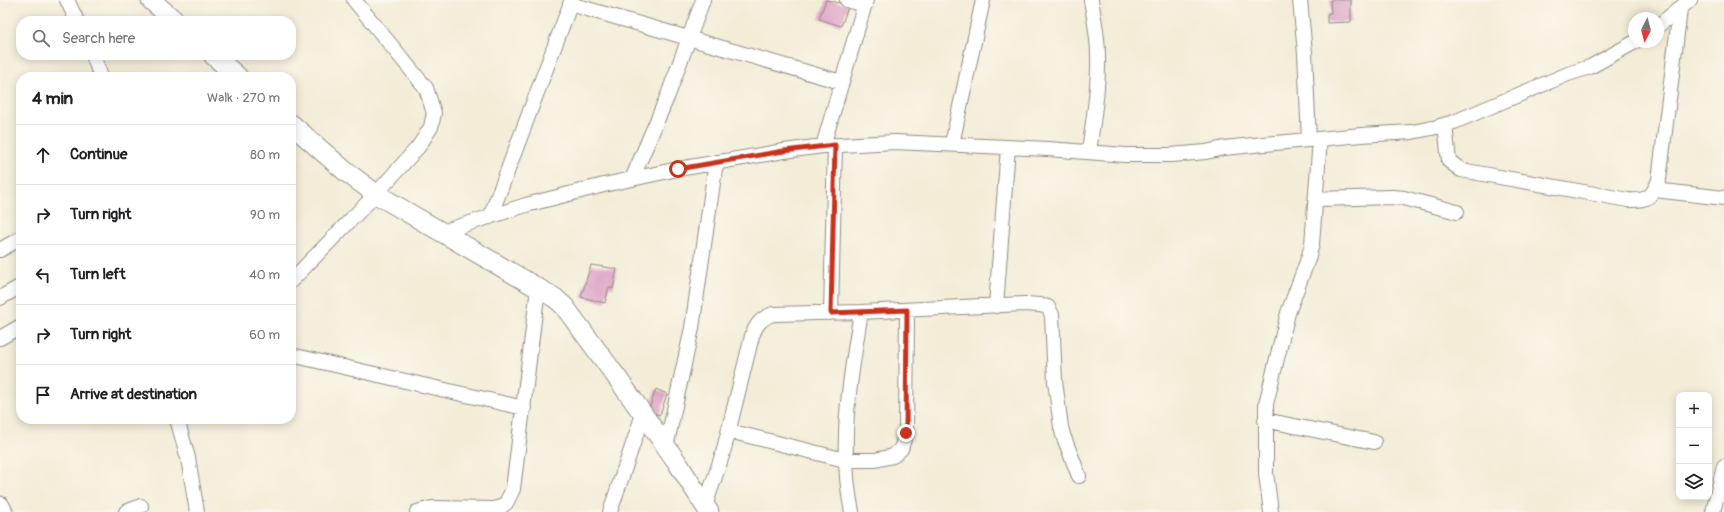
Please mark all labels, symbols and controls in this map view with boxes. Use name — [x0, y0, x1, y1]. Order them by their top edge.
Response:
north arrow — [1628, 12, 1664, 48]
search box — [16, 16, 296, 60]
icon: search — [30, 27, 52, 49]
text: Search here — [62, 29, 135, 48]
text: 4 min — [32, 88, 73, 109]
text: Walk · 270 m — [207, 90, 280, 106]
icon: ahead — [32, 144, 54, 166]
text: Continue — [70, 145, 128, 164]
text: 80 m — [250, 147, 280, 163]
route start — [669, 160, 687, 178]
icon: right — [32, 204, 54, 226]
text: Turn right — [70, 205, 131, 224]
text: 90 m — [250, 207, 280, 223]
icon: left — [32, 264, 54, 286]
text: Turn left — [70, 265, 126, 284]
text: 40 m — [249, 267, 280, 283]
icon: right — [32, 324, 54, 346]
text: Turn right — [70, 325, 131, 344]
text: 60 m — [249, 327, 280, 343]
icon: arrive — [32, 384, 54, 406]
text: Arrive at destination — [70, 385, 197, 404]
map controls — [1676, 392, 1712, 500]
button: + — [1676, 392, 1712, 428]
route end — [897, 424, 915, 442]
button: − — [1676, 428, 1712, 464]
button: layers — [1676, 464, 1712, 500]

